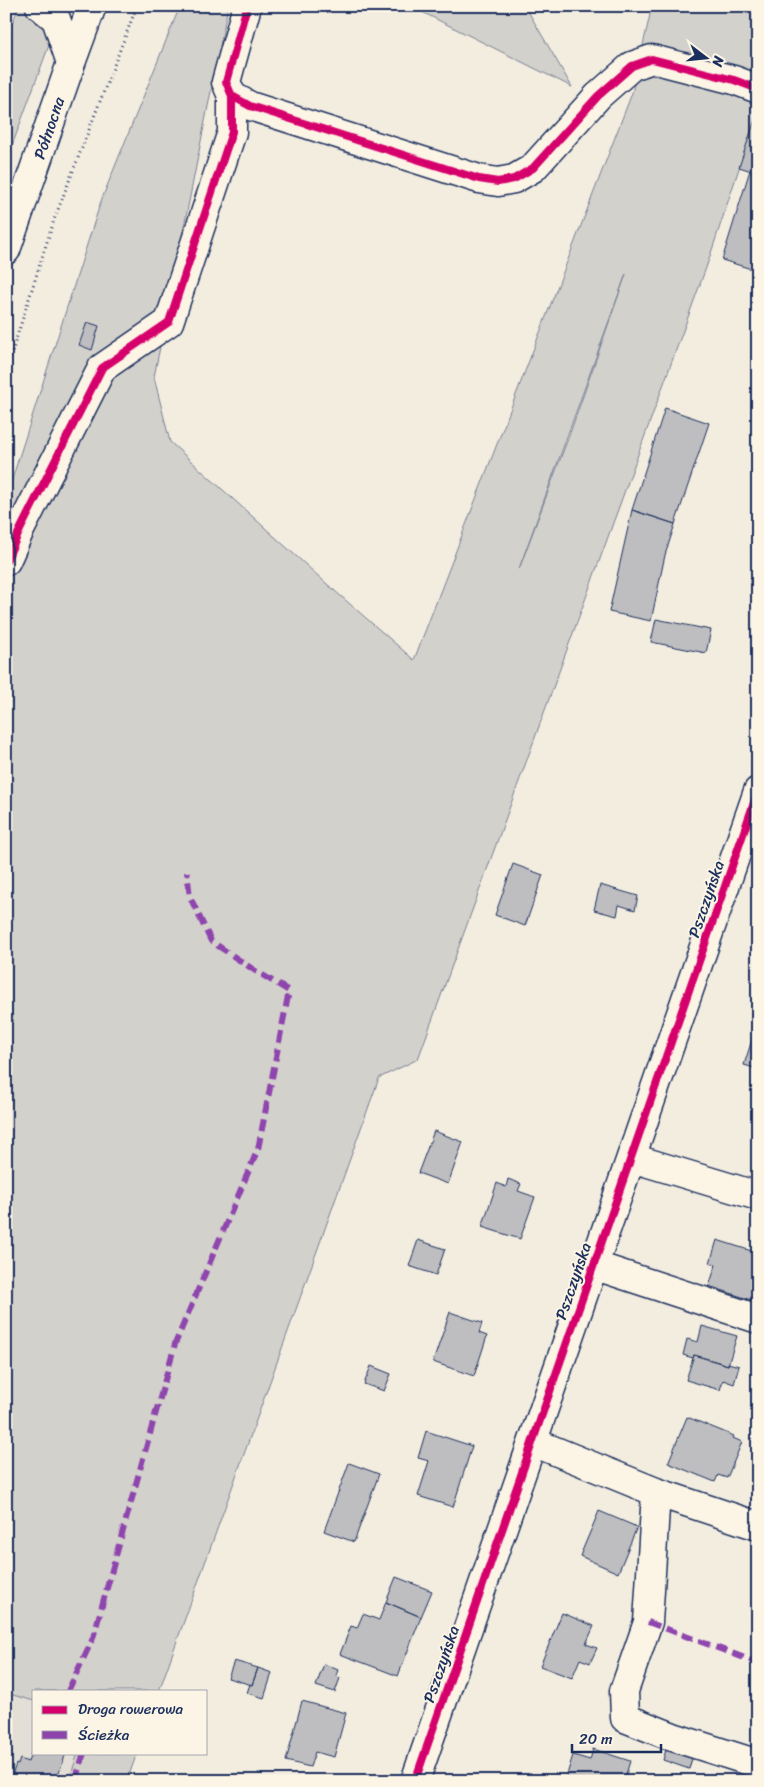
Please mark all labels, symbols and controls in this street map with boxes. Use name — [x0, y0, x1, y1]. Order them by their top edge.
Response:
north arrow — [682, 32, 732, 82]
text: N — [705, 52, 732, 70]
street label: Północna — [25, 92, 74, 163]
street label: Pszczyńska — [679, 856, 733, 942]
street label: Pszczyńska — [546, 1238, 600, 1324]
street label: Pszczyńska — [414, 1621, 468, 1707]
legend — [32, 1690, 208, 1754]
text: Droga rowerowa — [78, 1696, 184, 1722]
text: Ścieżka — [78, 1722, 130, 1748]
scale bar — [572, 1722, 660, 1754]
text: 20 m — [579, 1726, 613, 1752]

